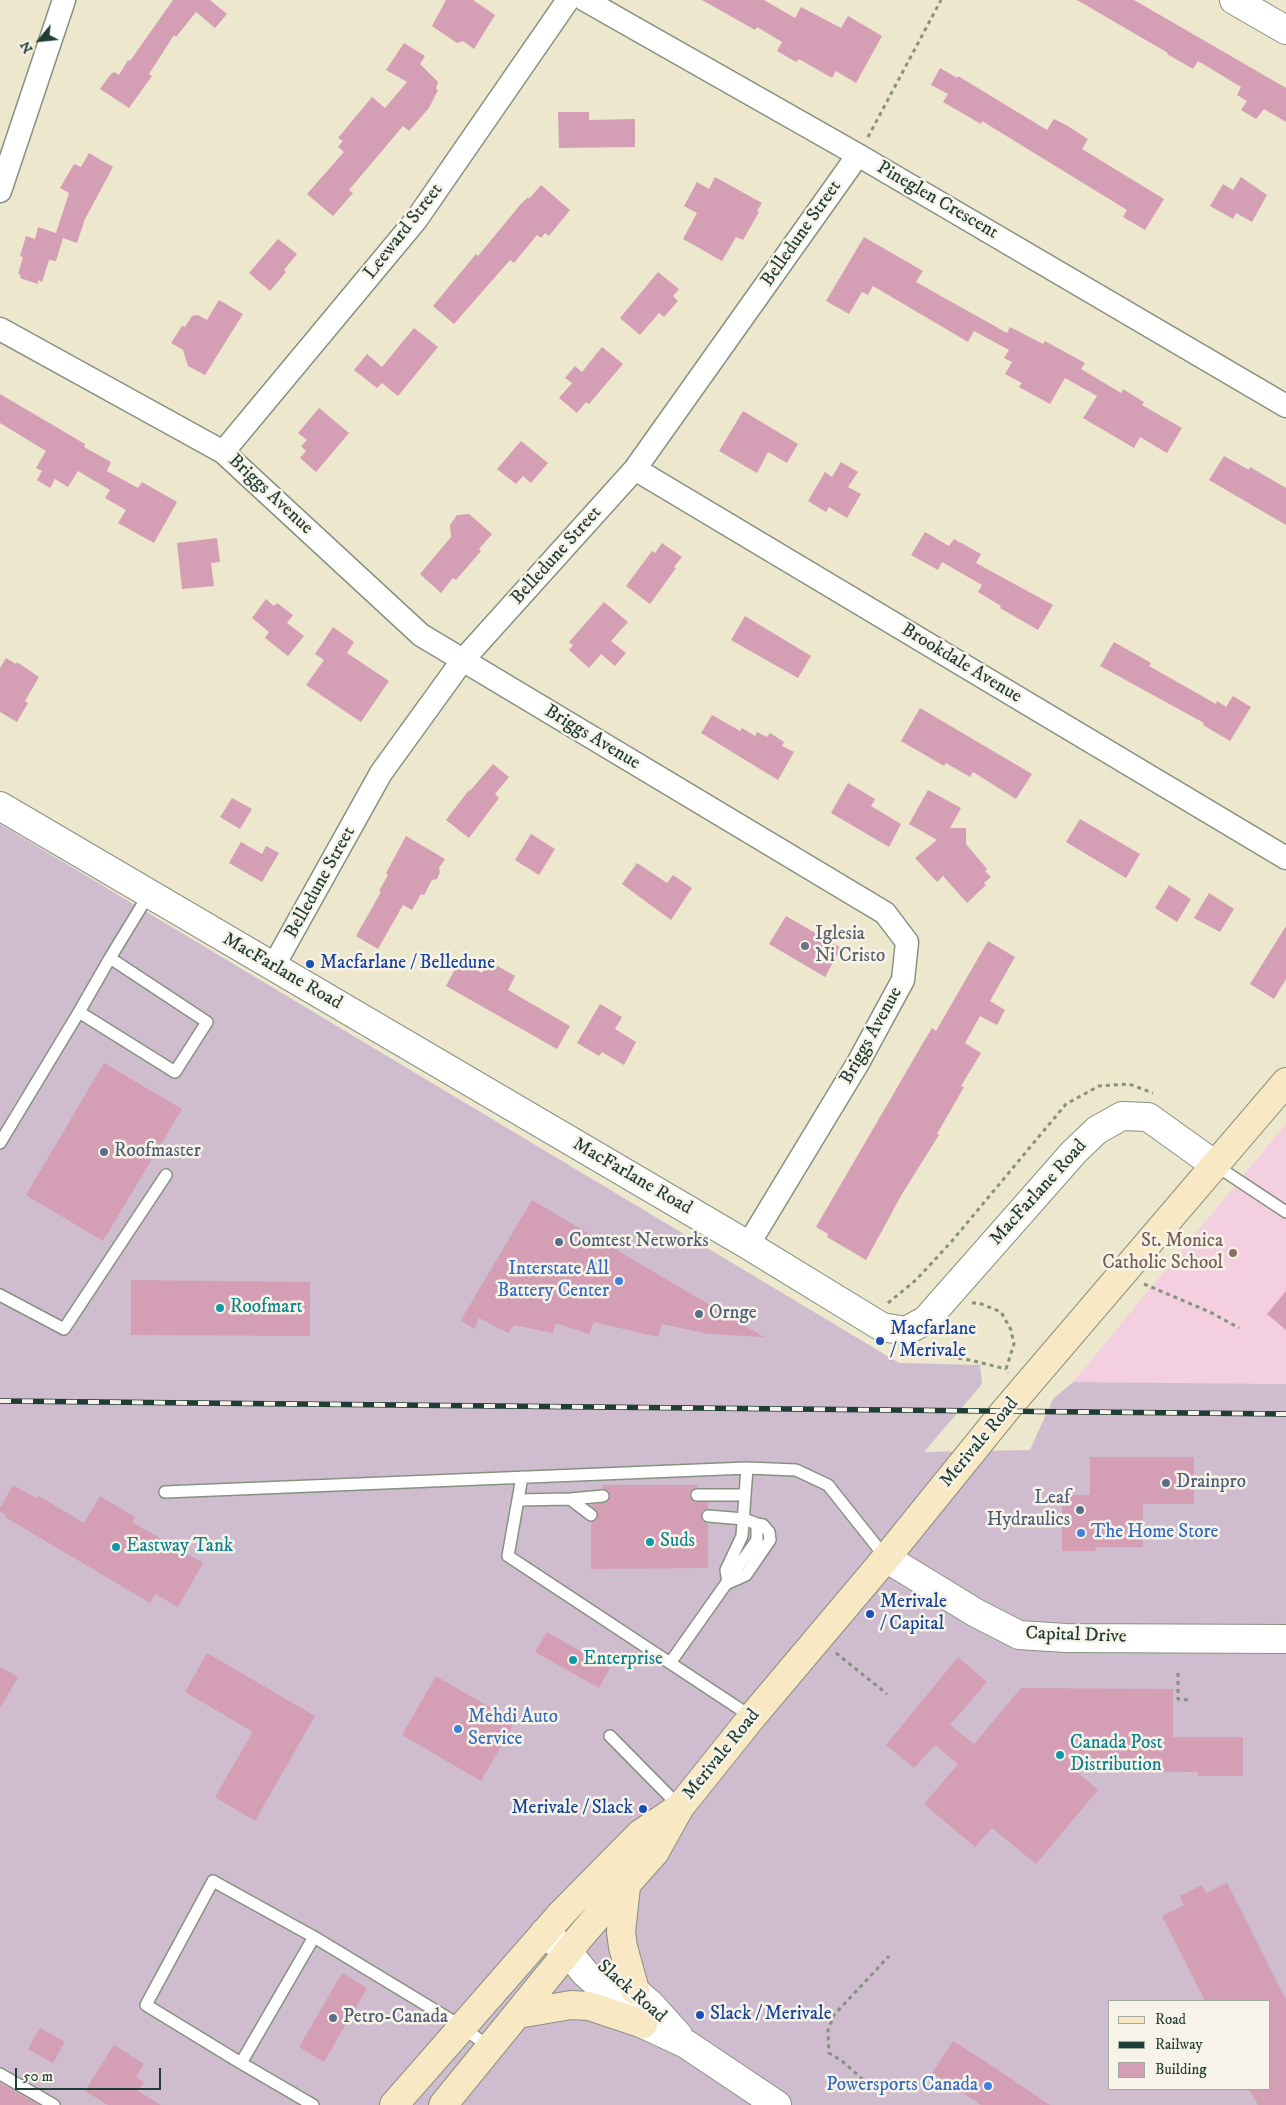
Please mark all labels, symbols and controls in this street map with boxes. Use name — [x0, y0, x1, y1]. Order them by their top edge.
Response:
north arrow — [15, 15, 65, 65]
text: N — [16, 38, 37, 56]
street label: Pineglen Crescent — [872, 157, 1002, 245]
street label: Belledune Street — [757, 176, 847, 292]
street label: Leeward Street — [360, 180, 448, 284]
street label: Briggs Avenue — [223, 450, 317, 540]
street label: Belledune Street — [507, 502, 607, 610]
street label: Brookdale Avenue — [897, 619, 1025, 709]
street label: Briggs Avenue — [540, 701, 644, 775]
street label: Belledune Street — [281, 823, 361, 943]
place label: Iglesia Ni Cristo — [815, 924, 885, 968]
street label: MacFarlane Road — [218, 928, 346, 1016]
marker: Iglesia Ni Cristo — [799, 940, 811, 952]
place label: Macfarlane / Belledune — [320, 953, 495, 975]
marker: Macfarlane / Belledune — [304, 958, 316, 970]
street label: Briggs Avenue — [836, 983, 908, 1089]
street label: MacFarlane Road — [568, 1133, 696, 1221]
street label: MacFarlane Road — [986, 1135, 1092, 1251]
place label: Roofmaster — [114, 1141, 201, 1163]
marker: Roofmaster — [98, 1146, 110, 1158]
place label: Comtest Networks — [569, 1231, 709, 1253]
place label: St. Monica Catholic School — [1102, 1231, 1223, 1275]
marker: Comtest Networks — [553, 1236, 565, 1248]
marker: St. Monica Catholic School — [1227, 1247, 1239, 1259]
place label: Interstate All Battery Center — [497, 1259, 609, 1303]
marker: Interstate All Battery Center — [613, 1275, 625, 1287]
place label: Roofmart — [230, 1297, 303, 1319]
marker: Roofmart — [214, 1302, 226, 1314]
place label: Ornge — [709, 1303, 757, 1325]
marker: Ornge — [693, 1308, 705, 1320]
place label: Macfarlane / Merivale — [890, 1319, 976, 1363]
marker: Macfarlane / Merivale — [874, 1335, 886, 1347]
street label: Merivale Road — [936, 1393, 1024, 1493]
place label: Drainpro — [1176, 1472, 1246, 1494]
marker: Drainpro — [1160, 1477, 1172, 1489]
place label: Leaf Hydraulics — [987, 1488, 1070, 1532]
marker: Leaf Hydraulics — [1074, 1504, 1086, 1516]
place label: The Home Store — [1091, 1522, 1218, 1544]
marker: The Home Store — [1075, 1527, 1087, 1539]
place label: Suds — [660, 1531, 695, 1553]
place label: Eastway Tank — [126, 1536, 233, 1558]
marker: Suds — [644, 1536, 656, 1548]
marker: Eastway Tank — [110, 1541, 122, 1553]
place label: Merivale / Capital — [880, 1592, 947, 1636]
marker: Merivale / Capital — [864, 1608, 876, 1620]
street label: Capital Drive — [1025, 1623, 1127, 1649]
place label: Enterprise — [583, 1649, 663, 1671]
marker: Enterprise — [567, 1654, 579, 1666]
street label: Merivale Road — [678, 1705, 766, 1805]
place label: Mehdi Auto Service — [468, 1707, 558, 1751]
marker: Mehdi Auto Service — [452, 1723, 464, 1735]
place label: Canada Post Distribution — [1070, 1733, 1163, 1777]
marker: Canada Post Distribution — [1054, 1749, 1066, 1761]
place label: Merivale / Slack — [511, 1798, 633, 1820]
marker: Merivale / Slack — [637, 1803, 649, 1815]
street label: Slack Road — [592, 1956, 670, 2028]
legend — [1108, 2000, 1271, 2090]
place label: Slack / Merivale — [710, 2004, 832, 2026]
place label: Petro-Canada — [343, 2007, 448, 2029]
marker: Slack / Merivale — [694, 2009, 706, 2021]
text: Road — [1155, 2010, 1186, 2029]
marker: Petro-Canada — [327, 2012, 339, 2024]
text: Railway — [1155, 2035, 1203, 2054]
scale bar — [18, 2058, 164, 2090]
text: Building — [1155, 2060, 1207, 2079]
text: 50 m — [23, 2067, 53, 2086]
place label: Powersports Canada — [826, 2075, 978, 2097]
marker: Powersports Canada — [982, 2080, 994, 2092]

